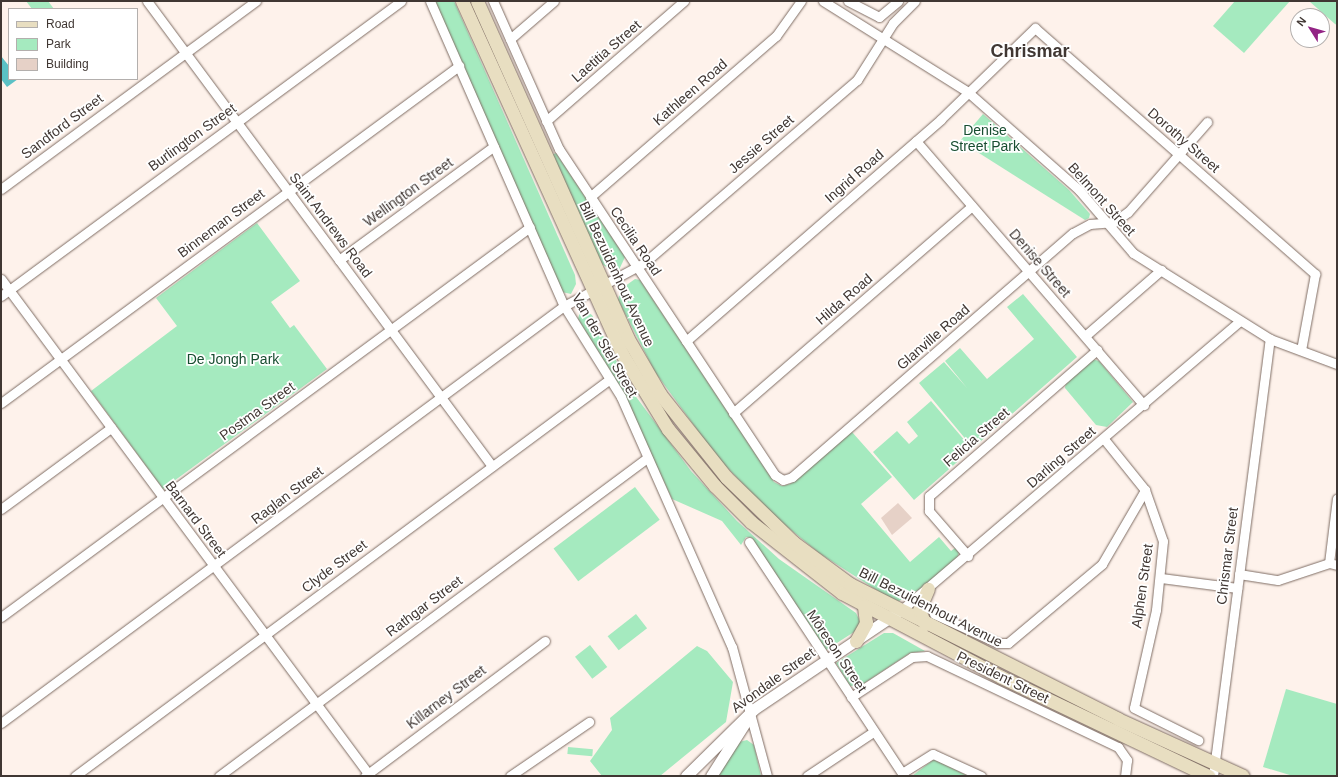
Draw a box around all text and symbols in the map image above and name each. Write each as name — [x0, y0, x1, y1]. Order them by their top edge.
legend — [8, 8, 138, 80]
north arrow — [1290, 8, 1330, 48]
text: N — [1294, 15, 1308, 28]
street label: Laetitia Street — [568, 16, 644, 86]
text: Road — [46, 17, 75, 31]
text: Park — [46, 37, 71, 51]
district label: Chrismar — [990, 40, 1070, 62]
street label: Kathleen Road — [650, 55, 730, 129]
text: Building — [46, 57, 89, 71]
street label: Sandford Street — [18, 90, 106, 162]
street label: Burlington Street — [145, 100, 239, 174]
street label: Dorothy Street — [1144, 104, 1224, 176]
street label: Jessie Street — [725, 111, 797, 177]
park label: Denise Street Park — [950, 122, 1020, 154]
street label: Ingrid Road — [821, 146, 887, 206]
street label: Wellington Street — [360, 154, 456, 230]
street label: Belmont Street — [1065, 159, 1139, 239]
street label: Saint Andrews Road — [286, 169, 376, 281]
street label: Binneman Street — [174, 185, 268, 261]
street label: Bill Bezuidenhout Avenue — [576, 198, 658, 350]
street label: Cecilia Road — [607, 203, 665, 279]
street label: Denise Street — [1006, 225, 1074, 301]
street label: Hilda Road — [812, 270, 876, 328]
street label: Van der Stel Street — [568, 290, 642, 400]
street label: Glanville Road — [893, 301, 973, 373]
park label: De Jongh Park — [187, 351, 279, 367]
street label: Postma Street — [216, 378, 298, 444]
street label: Felicia Street — [940, 404, 1012, 470]
street label: Darling Street — [1023, 423, 1099, 491]
street label: Raglan Street — [248, 463, 326, 527]
street label: Barnard Street — [162, 478, 230, 560]
street label: Chrismar Street — [1213, 506, 1241, 606]
street label: Clyde Street — [298, 536, 370, 596]
street label: Alphen Street — [1128, 543, 1156, 629]
street label: Bill Bezuidenhout Avenue — [856, 563, 1006, 651]
street label: Rathgar Street — [383, 572, 465, 640]
street label: Môreson Street — [803, 607, 871, 695]
street label: Avondale Street — [728, 644, 818, 716]
street label: President Street — [954, 647, 1052, 707]
street label: Killarney Street — [403, 662, 489, 732]

